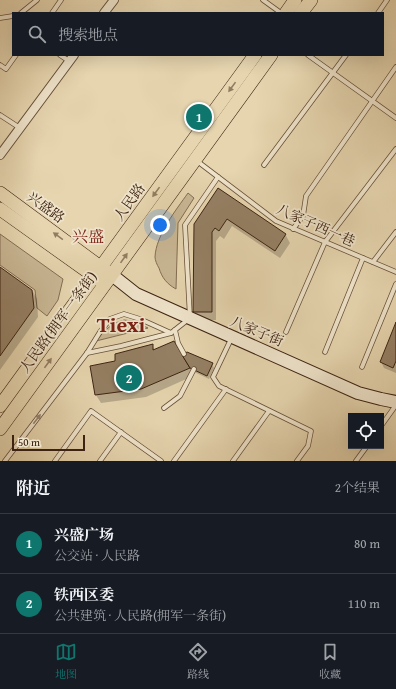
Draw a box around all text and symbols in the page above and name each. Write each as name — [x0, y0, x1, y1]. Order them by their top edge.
search box — [12, 12, 384, 56]
icon: search — [26, 23, 48, 45]
text: 搜索地点 — [58, 24, 118, 45]
one-way arrow — [228, 81, 236, 92]
pin: 1 — [186, 102, 212, 132]
street label: 人民路 — [109, 179, 149, 225]
street label: 兴盛路 — [23, 187, 69, 227]
one-way arrow — [152, 187, 160, 197]
street label: 八家子西一巷 — [274, 199, 358, 251]
your location — [150, 215, 170, 235]
district label: 兴盛 — [72, 224, 104, 248]
one-way arrow — [52, 231, 63, 240]
one-way arrow — [120, 253, 128, 263]
street label: 人民路(拥军一条街) — [14, 267, 102, 377]
district label: Tiexi — [97, 308, 146, 340]
street label: 八家子街 — [227, 311, 287, 351]
one-way arrow — [44, 358, 52, 369]
pin: 2 — [116, 363, 142, 393]
one-way arrow — [33, 413, 41, 424]
map controls — [348, 413, 384, 449]
button: locate — [348, 413, 384, 449]
scale bar — [12, 433, 85, 452]
text: 50 m — [18, 434, 40, 450]
text: 附近 — [16, 475, 50, 500]
text: 2个结果 — [335, 478, 380, 497]
text: 兴盛广场 — [54, 524, 114, 545]
text: 1 — [26, 534, 32, 553]
text: 80 m — [354, 534, 380, 553]
text: 公交站 · 人民路 — [54, 546, 140, 565]
text: 铁西区委 — [54, 584, 114, 605]
text: 2 — [26, 594, 32, 613]
text: 110 m — [348, 594, 380, 613]
text: 公共建筑 · 人民路(拥军一条街) — [54, 606, 226, 625]
tab: 地图 — [55, 641, 77, 682]
tab: 路线 — [187, 641, 209, 682]
tab: 收藏 — [319, 641, 341, 682]

